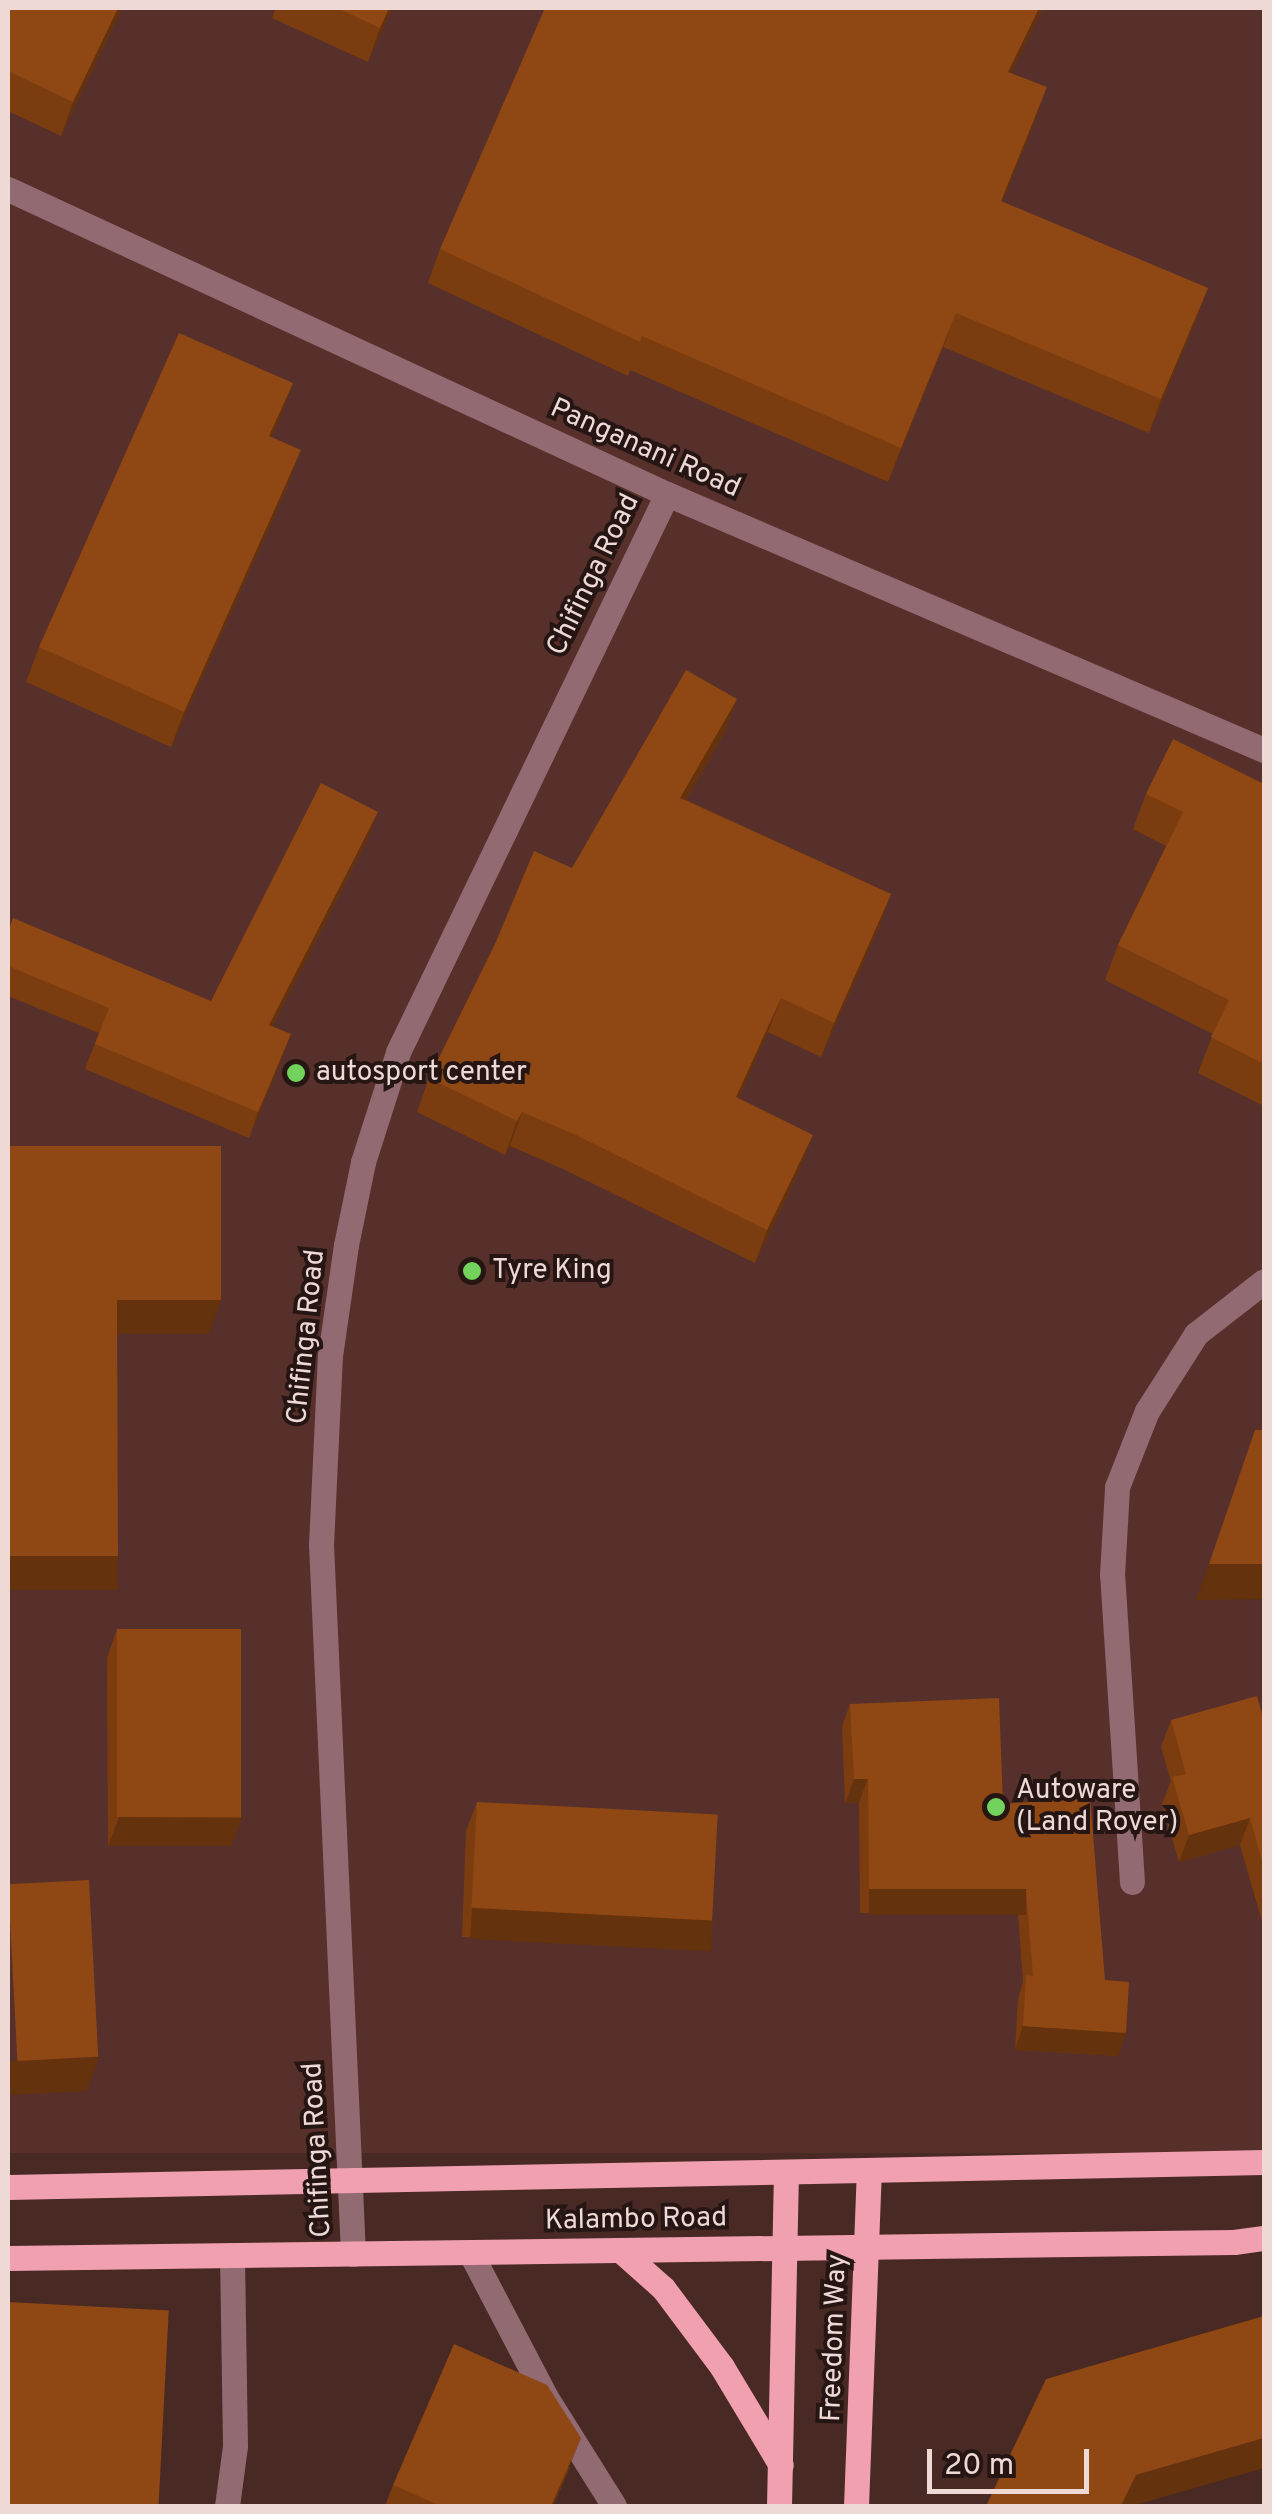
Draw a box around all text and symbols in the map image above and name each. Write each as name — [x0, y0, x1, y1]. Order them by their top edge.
street label: Panganani Road — [545, 392, 745, 506]
street label: Chifinga Road — [540, 489, 648, 661]
place label: autosport center — [316, 1056, 527, 1090]
marker: autosport center — [285, 1062, 307, 1084]
street label: Chifinga Road — [281, 1248, 333, 1426]
place label: Tyre King — [492, 1254, 612, 1288]
marker: Tyre King — [461, 1260, 483, 1282]
place label: Autoware (Land Rover) — [1016, 1774, 1178, 1840]
marker: Autoware (Land Rover) — [985, 1796, 1007, 1818]
street label: Chifinga Road — [297, 2061, 339, 2239]
street label: Kalambo Road — [545, 2202, 727, 2238]
street label: Freedom Way — [815, 2253, 855, 2423]
scale bar — [932, 2429, 1094, 2491]
text: 20 m — [944, 2448, 1014, 2485]

